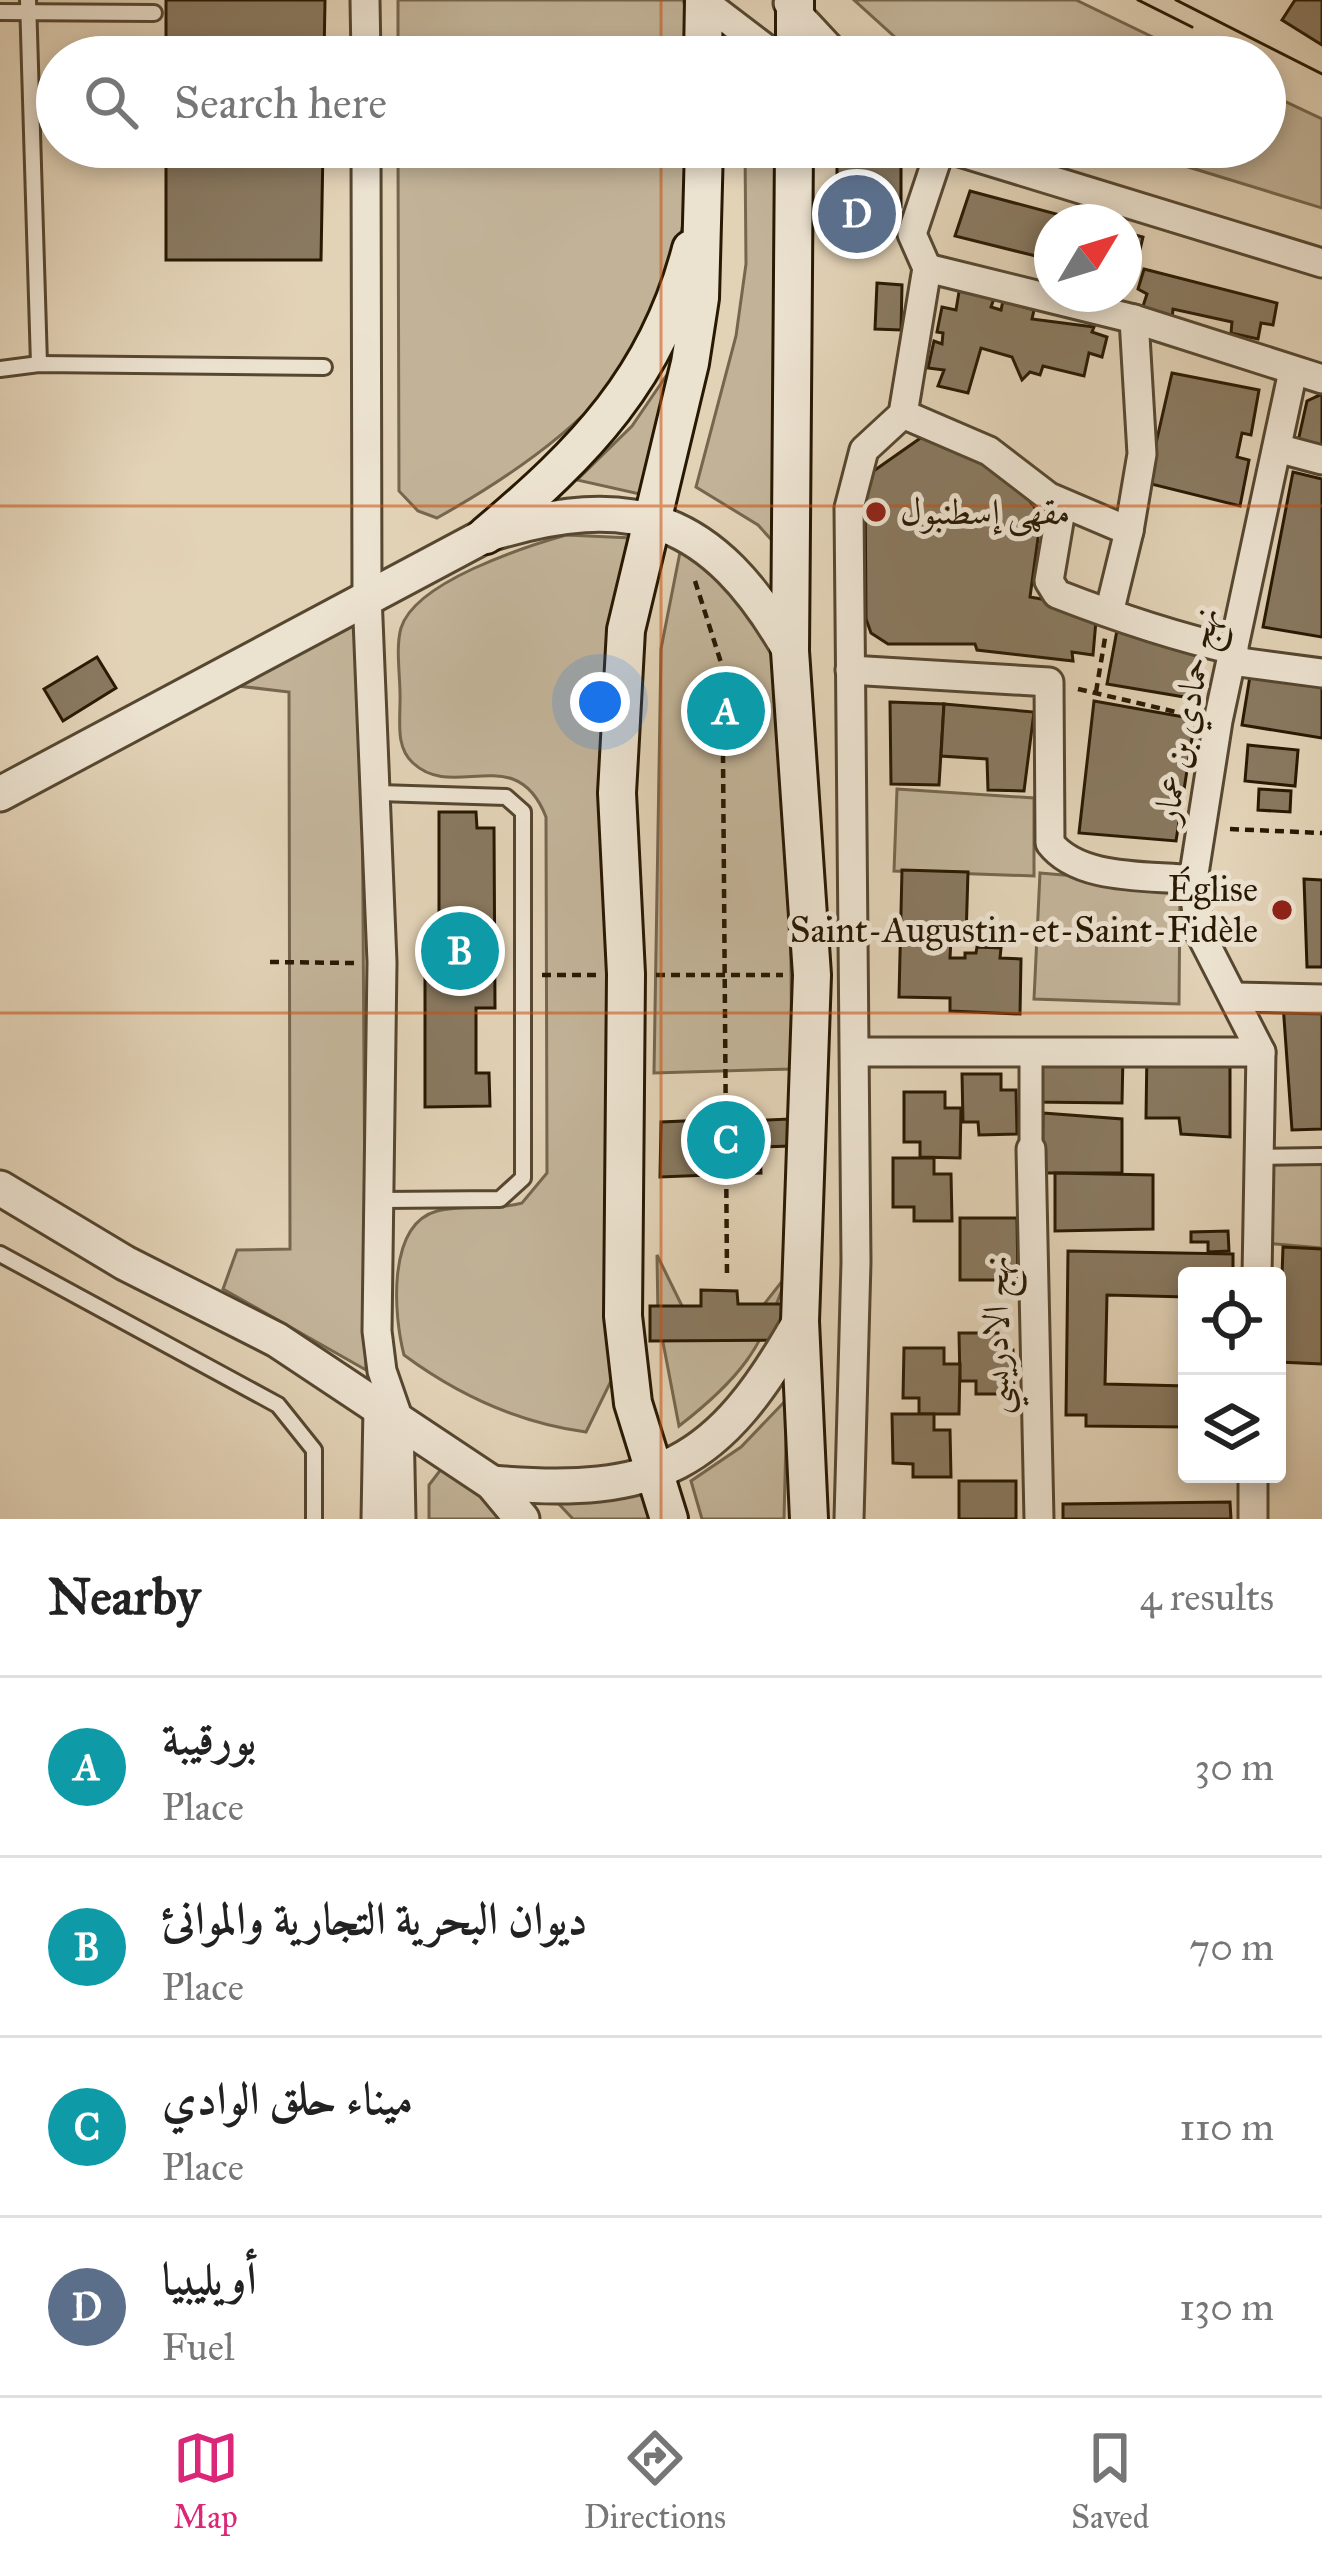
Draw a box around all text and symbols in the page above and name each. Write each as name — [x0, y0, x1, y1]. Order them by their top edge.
search box — [36, 36, 1286, 168]
icon: search — [78, 69, 144, 135]
text: Search here — [174, 75, 387, 130]
pin: D — [818, 169, 896, 259]
north arrow — [1034, 204, 1142, 312]
place label: مقهى إسطنبول — [900, 490, 1070, 537]
marker: مقهى إسطنبول — [863, 499, 889, 525]
street label: نهج حمادي بن عمار — [1143, 604, 1238, 831]
pin: A — [687, 666, 765, 756]
your location — [570, 672, 630, 732]
place label: Église Saint-Augustin-et-Saint-Fidèle — [790, 866, 1258, 952]
marker: Église Saint-Augustin-et-Saint-Fidèle — [1269, 897, 1295, 923]
pin: B — [421, 906, 499, 996]
pin: C — [687, 1095, 765, 1185]
street label: نهج الادريسي — [974, 1256, 1029, 1415]
map controls — [1178, 1267, 1286, 1483]
button: locate — [1178, 1267, 1286, 1375]
button: layers — [1178, 1375, 1286, 1483]
text: Nearby — [48, 1566, 200, 1628]
text: 4 results — [1140, 1573, 1274, 1621]
text: بورقيبة — [162, 1711, 256, 1766]
text: A — [74, 1743, 100, 1791]
text: 30 m — [1195, 1743, 1274, 1791]
text: Place — [162, 1783, 244, 1831]
text: ديوان البحرية التجارية والموانئ — [162, 1891, 588, 1946]
text: B — [74, 1923, 100, 1971]
text: 70 m — [1189, 1923, 1274, 1971]
text: Place — [162, 1963, 244, 2011]
text: ميناء حلق الوادي — [162, 2071, 413, 2126]
text: C — [74, 2103, 100, 2151]
text: 110 m — [1179, 2103, 1274, 2151]
text: Place — [162, 2143, 244, 2191]
text: أويليبيا — [162, 2251, 257, 2306]
text: D — [72, 2283, 102, 2331]
text: 130 m — [1179, 2283, 1274, 2331]
text: Fuel — [162, 2323, 235, 2371]
tab: Map — [173, 2425, 239, 2537]
tab: Directions — [584, 2425, 726, 2537]
tab: Saved — [1071, 2425, 1149, 2537]

